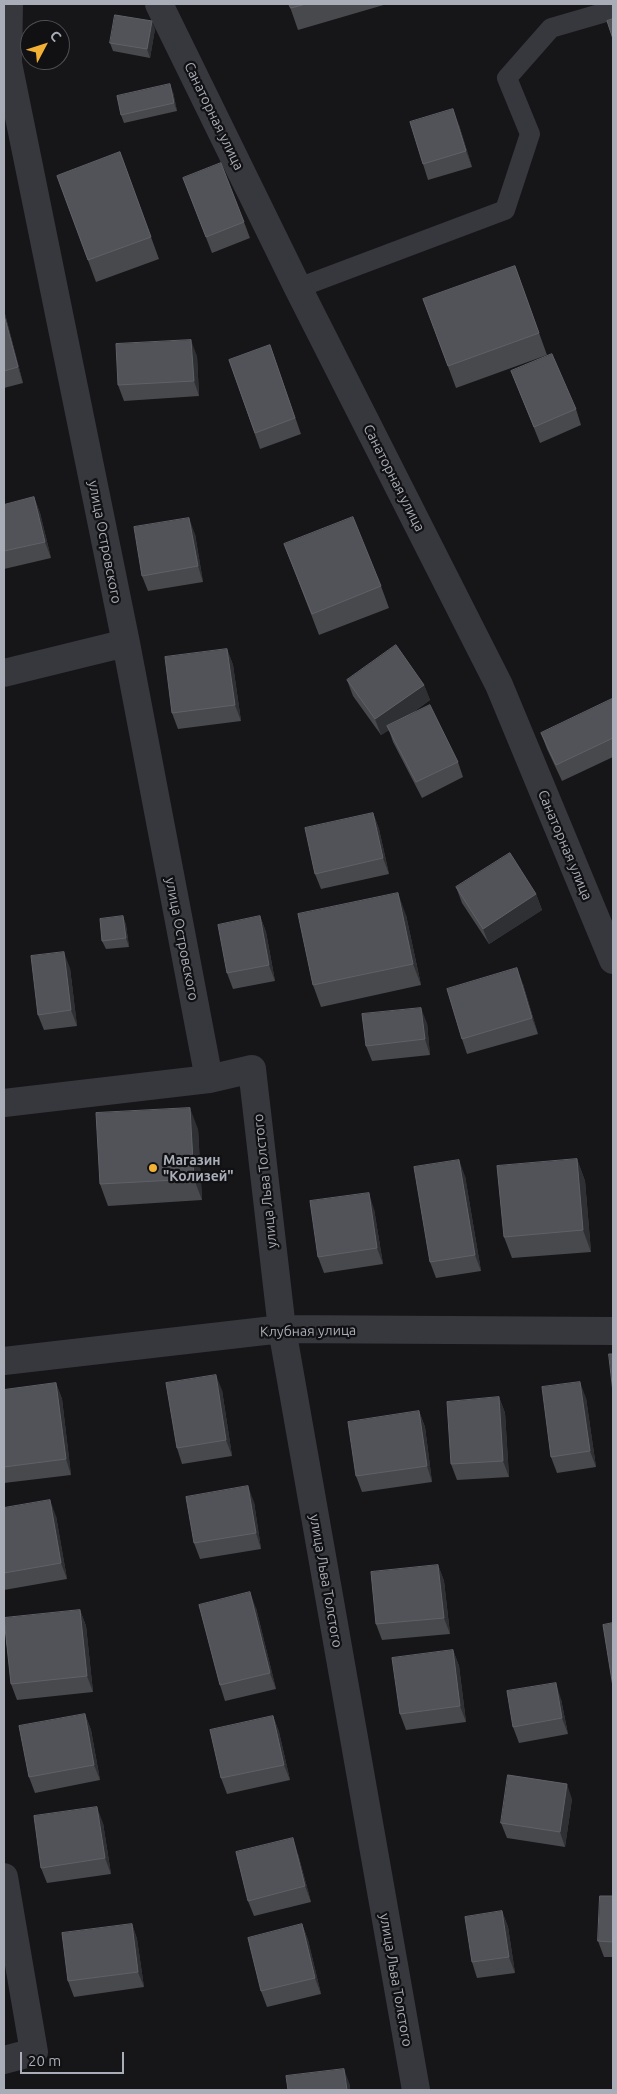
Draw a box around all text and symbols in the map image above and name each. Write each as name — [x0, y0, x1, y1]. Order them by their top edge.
north arrow — [20, 20, 70, 70]
text: С — [47, 27, 65, 45]
street label: Санаторная улица — [181, 59, 247, 173]
street label: Санаторная улица — [360, 422, 428, 534]
street label: улица Островского — [85, 479, 125, 605]
street label: Санаторная улица — [534, 787, 596, 903]
street label: улица Островского — [162, 876, 202, 1002]
street label: улица Льва Толстого — [250, 1113, 280, 1249]
place label: Магазин "Колизей" — [163, 1152, 234, 1184]
marker: Магазин "Колизей" — [147, 1162, 159, 1174]
street label: Клубная улица — [260, 1322, 356, 1340]
street label: улица Льва Толстого — [306, 1513, 346, 1649]
street label: улица Льва Толстого — [376, 1912, 416, 2048]
scale bar — [22, 2042, 126, 2074]
text: 20 m — [28, 2052, 61, 2069]

